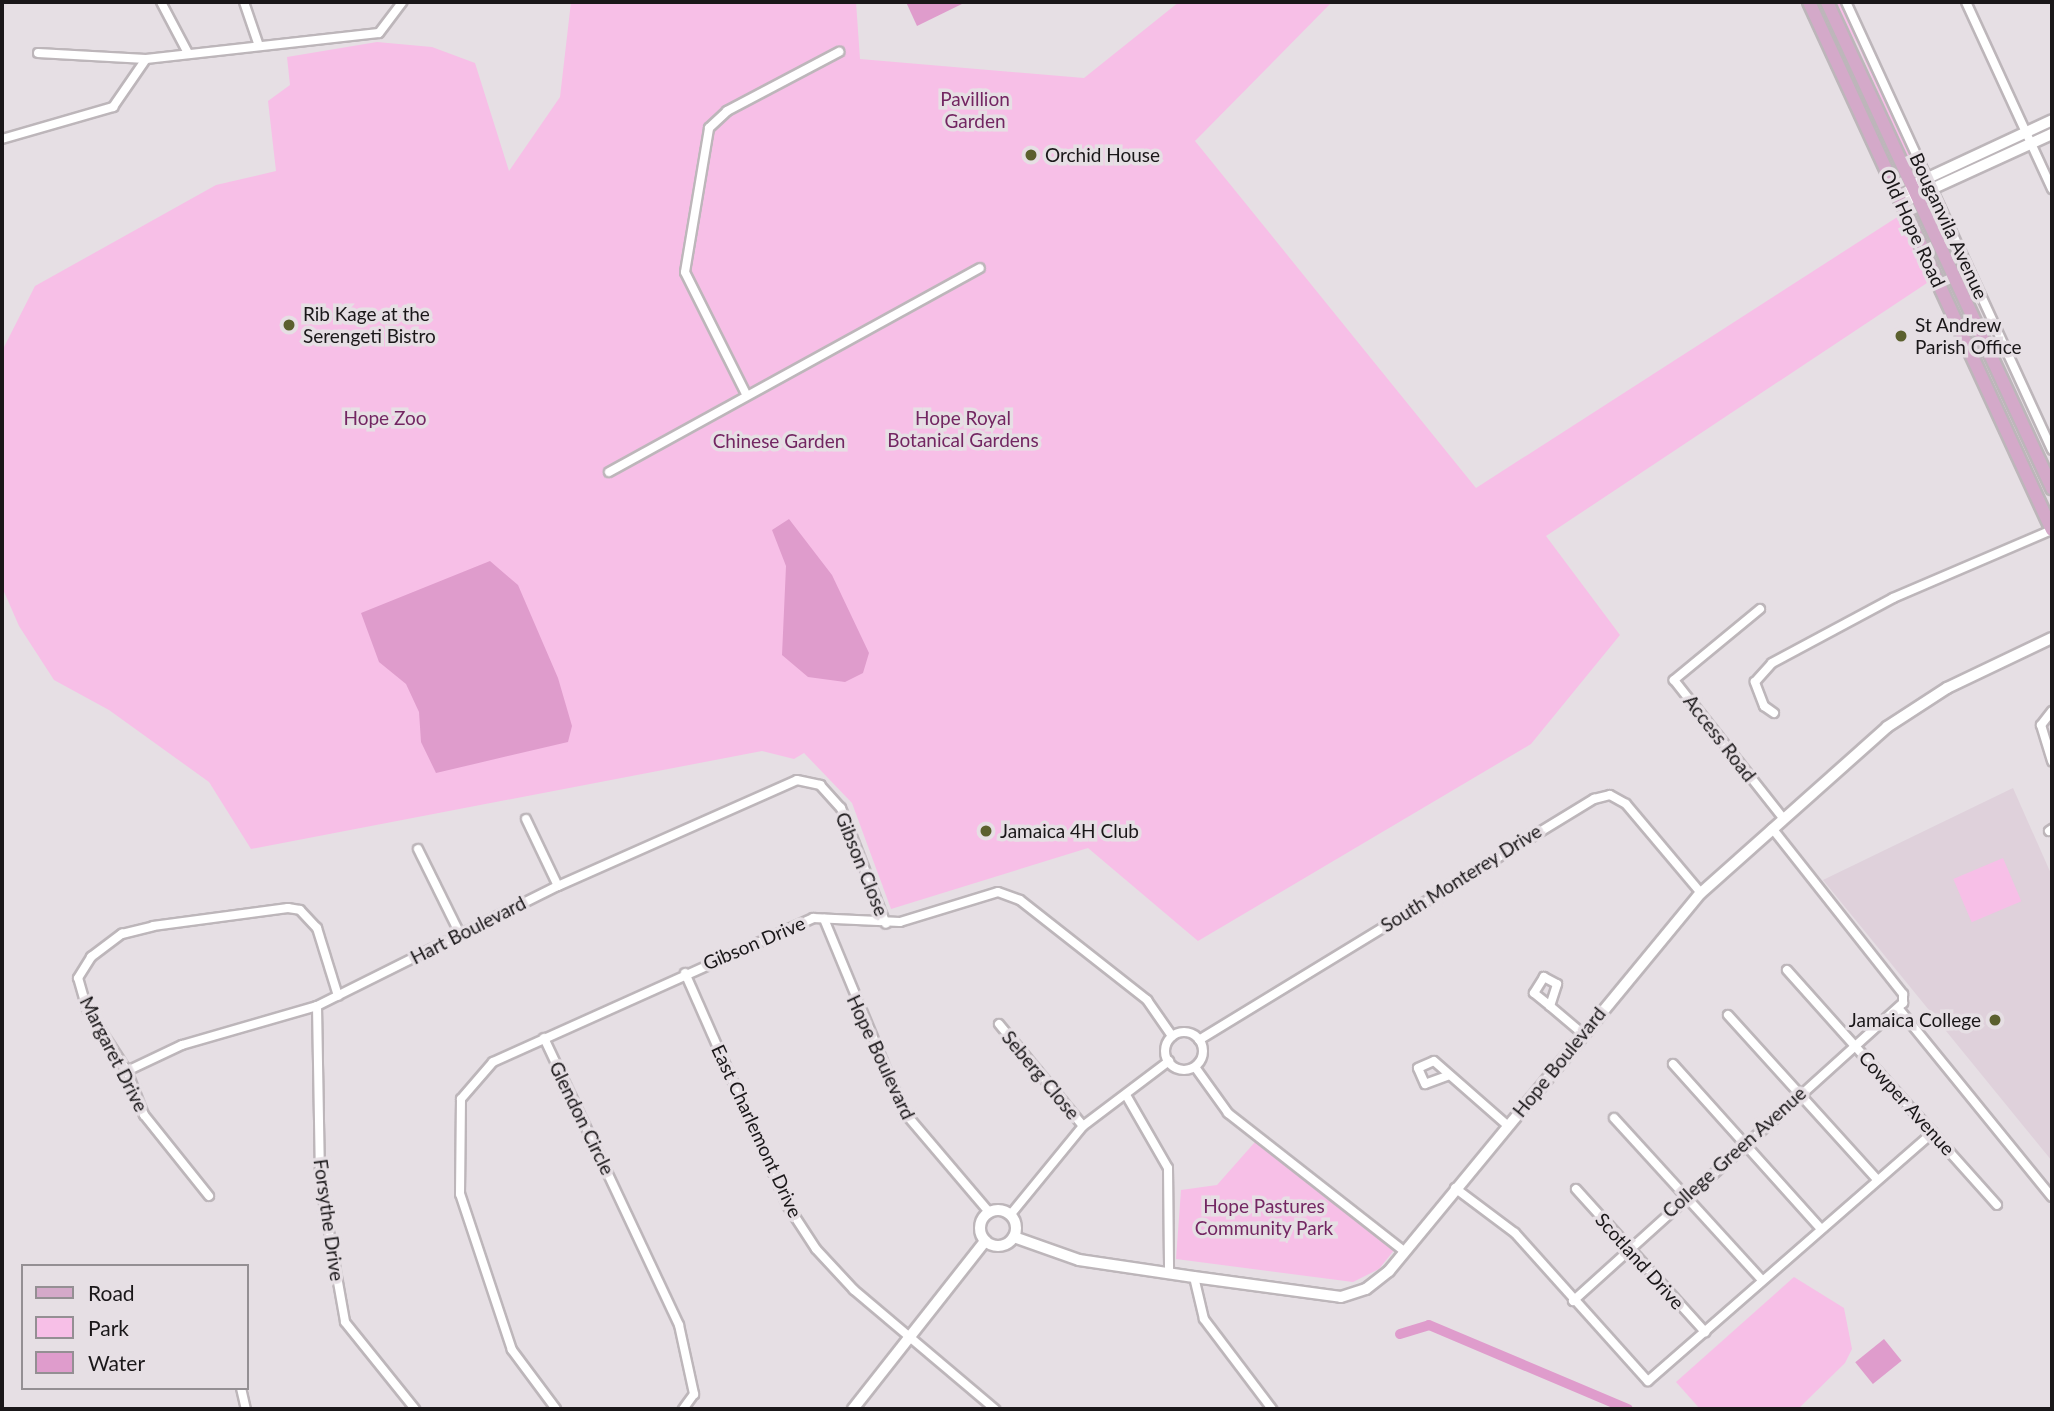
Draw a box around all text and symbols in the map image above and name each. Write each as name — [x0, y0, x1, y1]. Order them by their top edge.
park label: Pavillion Garden — [940, 88, 1010, 132]
place label: Orchid House — [1045, 144, 1160, 166]
marker: Orchid House — [1023, 147, 1039, 163]
street label: Bouganvila Avenue — [1905, 149, 1993, 303]
street label: Old Hope Road — [1876, 165, 1950, 291]
place label: Rib Kage at the Serengeti Bistro — [303, 303, 436, 347]
place label: St Andrew Parish Office — [1915, 314, 2022, 358]
marker: Rib Kage at the Serengeti Bistro — [281, 317, 297, 333]
marker: St Andrew Parish Office — [1893, 328, 1909, 344]
park label: Hope Zoo — [343, 407, 427, 429]
park label: Hope Royal Botanical Gardens — [887, 407, 1039, 451]
park label: Chinese Garden — [713, 430, 845, 452]
street label: Access Road — [1679, 690, 1761, 786]
street label: Gibson Close — [831, 809, 893, 919]
street label: South Monterey Drive — [1376, 819, 1546, 937]
place label: Jamaica 4H Club — [1000, 820, 1139, 842]
marker: Jamaica 4H Club — [978, 823, 994, 839]
street label: Hart Boulevard — [407, 891, 529, 969]
street label: Gibson Drive — [699, 911, 809, 975]
street label: Hope Boulevard — [842, 991, 920, 1123]
street label: Margaret Drive — [75, 993, 153, 1115]
street label: Hope Boulevard — [1508, 1003, 1610, 1121]
place label: Jamaica College — [1849, 1009, 1981, 1031]
marker: Jamaica College — [1987, 1012, 2003, 1028]
street label: Seberg Close — [997, 1026, 1085, 1124]
street label: East Charlemont Drive — [707, 1041, 807, 1221]
street label: Cowper Avenue — [1854, 1046, 1960, 1160]
street label: Glendon Circle — [545, 1058, 619, 1178]
street label: College Green Avenue — [1657, 1081, 1811, 1223]
street label: Forsythe Drive — [309, 1158, 349, 1282]
park label: Hope Pastures Community Park — [1195, 1195, 1333, 1239]
street label: Scotland Drive — [1591, 1208, 1689, 1314]
legend — [21, 1264, 248, 1390]
text: Road — [88, 1280, 135, 1305]
text: Park — [88, 1315, 129, 1340]
text: Water — [88, 1350, 145, 1375]

